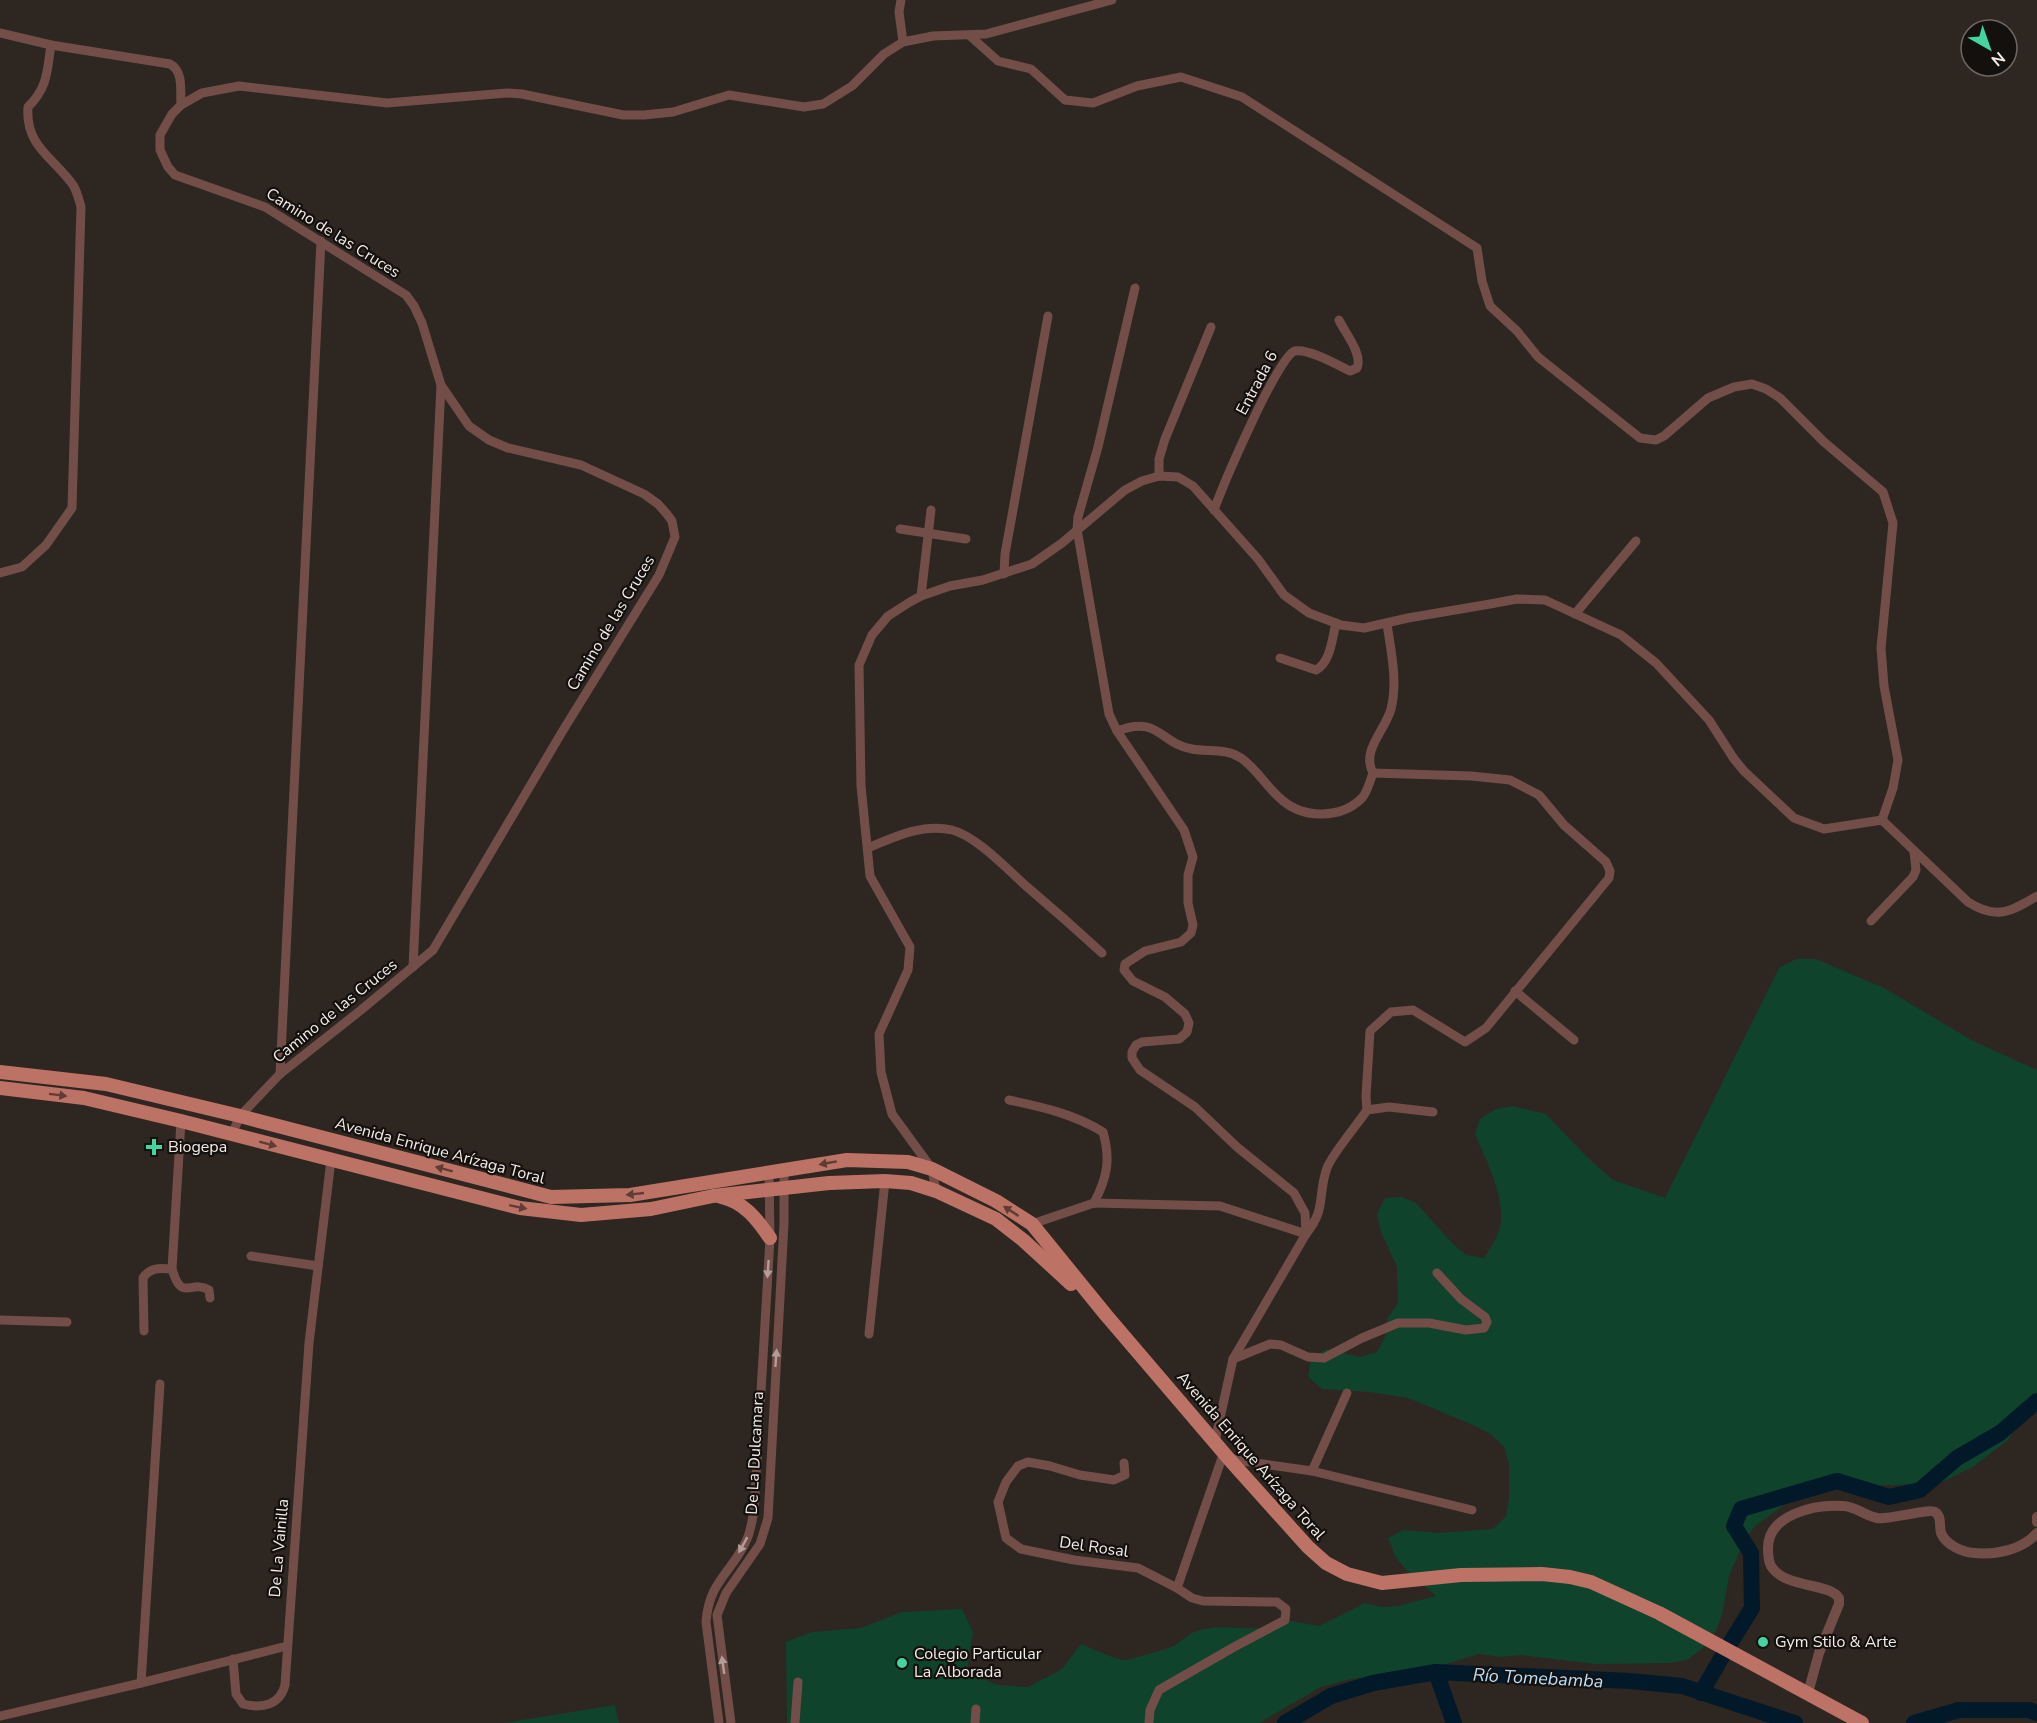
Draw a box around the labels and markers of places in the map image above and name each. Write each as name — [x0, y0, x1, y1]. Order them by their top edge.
place label: Biogepa — [168, 1136, 227, 1158]
marker: Biogepa — [145, 1138, 163, 1156]
place label: Gym Stilo & Arte — [1775, 1631, 1896, 1653]
marker: Gym Stilo & Arte — [1756, 1635, 1770, 1649]
place label: Colegio Particular La Alborada — [914, 1643, 1042, 1683]
marker: Colegio Particular La Alborada — [895, 1656, 909, 1670]

